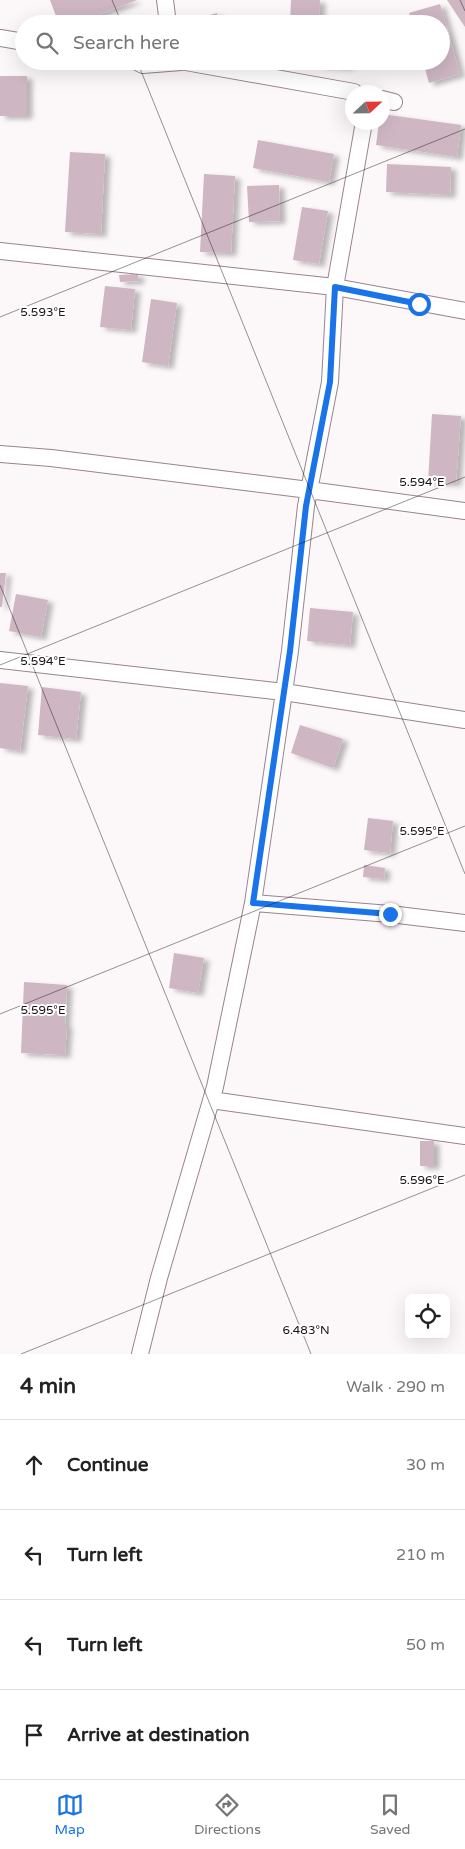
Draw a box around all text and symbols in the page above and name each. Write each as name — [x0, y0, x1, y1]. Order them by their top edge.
search box — [15, 15, 450, 70]
icon: search — [33, 29, 61, 57]
text: Search here — [73, 32, 180, 54]
north arrow — [345, 85, 390, 130]
route start — [408, 293, 431, 316]
text: 5.593°E — [20, 305, 66, 319]
text: 5.594°E — [399, 475, 445, 489]
text: 5.594°E — [20, 654, 66, 668]
text: 5.595°E — [399, 824, 445, 838]
route end — [379, 903, 402, 926]
text: 5.595°E — [20, 1003, 66, 1017]
text: 5.596°E — [399, 1173, 445, 1187]
map controls — [405, 1294, 450, 1339]
button: locate — [405, 1294, 450, 1339]
text: 6.483°N — [282, 1323, 330, 1337]
text: 4 min — [20, 1374, 76, 1399]
text: Walk · 290 m — [346, 1377, 445, 1397]
icon: ahead — [20, 1451, 48, 1479]
text: Continue — [67, 1454, 149, 1476]
text: 30 m — [406, 1455, 445, 1475]
icon: left — [20, 1541, 48, 1569]
text: Turn left — [67, 1544, 143, 1566]
text: 210 m — [396, 1545, 445, 1565]
icon: left — [20, 1631, 48, 1659]
text: Turn left — [67, 1634, 143, 1656]
text: 50 m — [406, 1635, 445, 1655]
icon: arrive — [20, 1721, 48, 1749]
text: Arrive at destination — [67, 1724, 250, 1746]
tab: Map — [55, 1791, 85, 1838]
tab: Directions — [194, 1791, 261, 1838]
tab: Saved — [370, 1791, 410, 1838]

